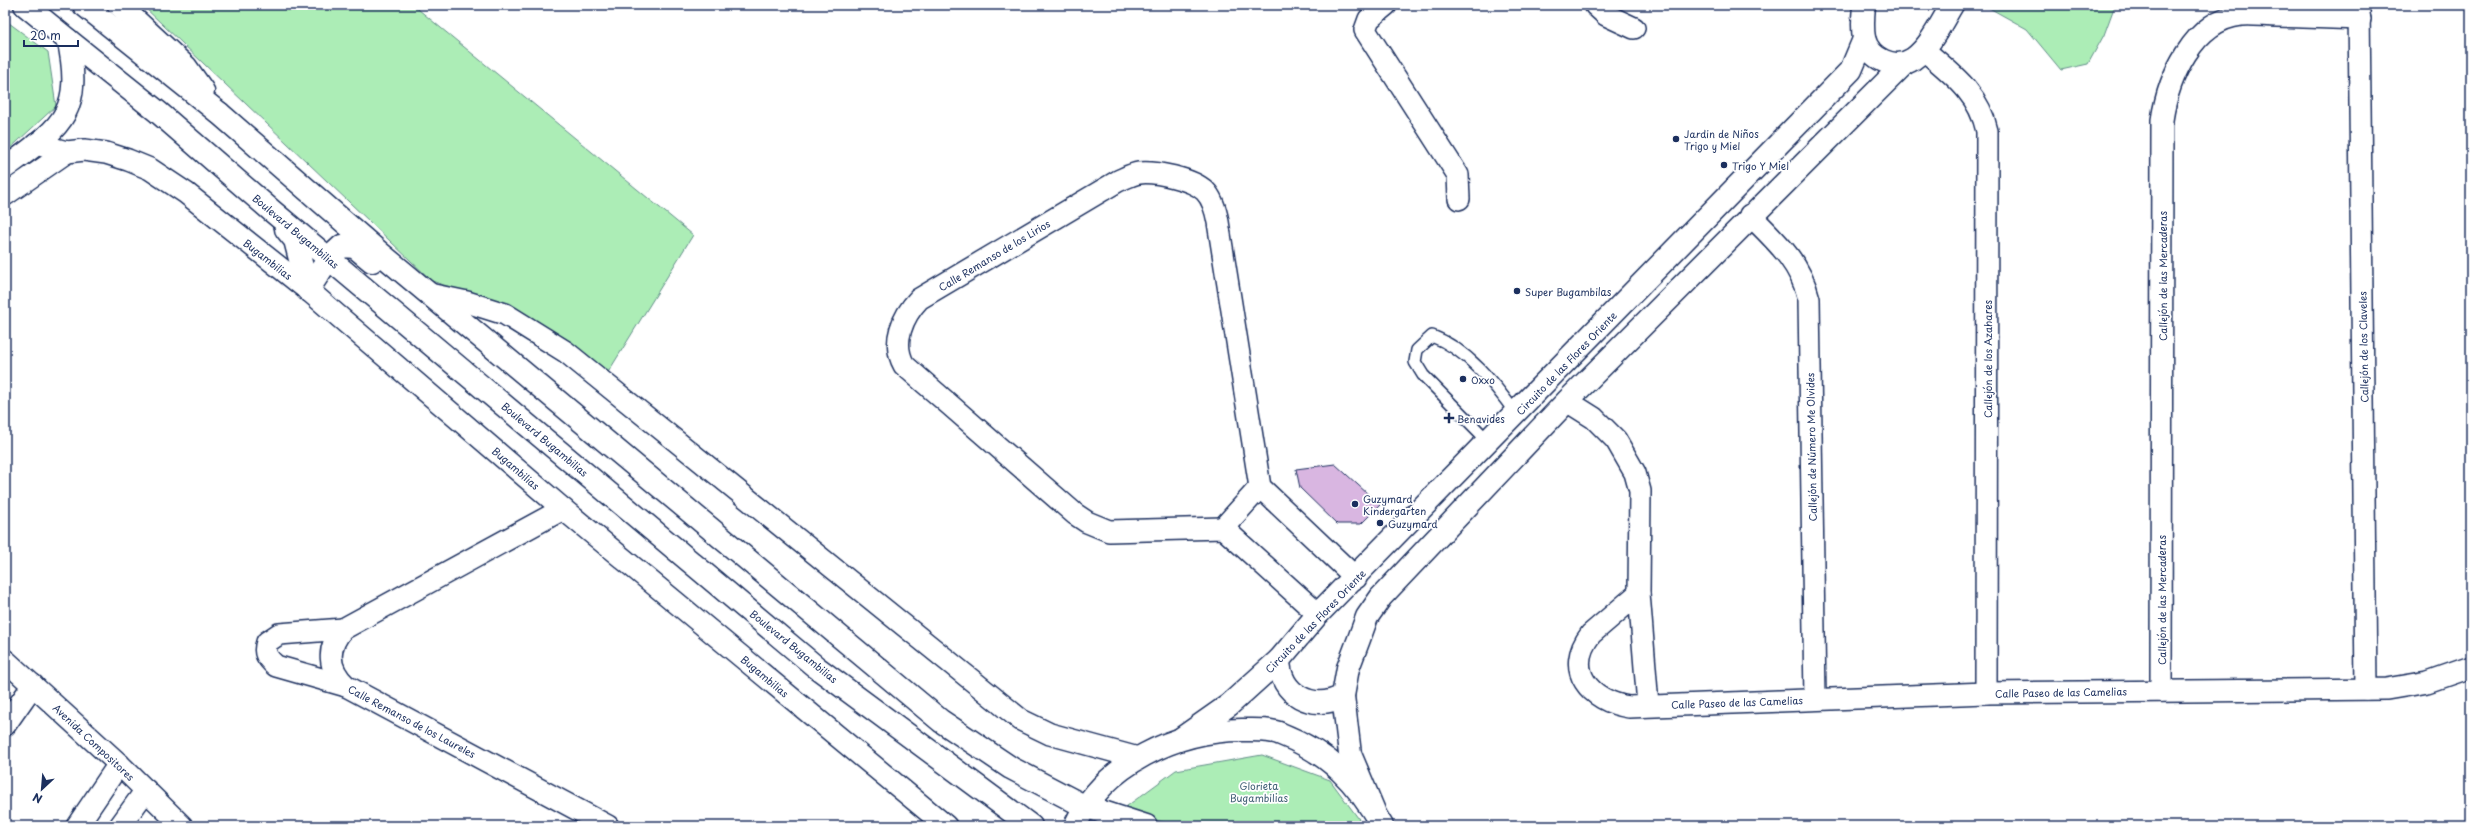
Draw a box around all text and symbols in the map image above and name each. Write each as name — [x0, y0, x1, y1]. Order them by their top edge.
scale bar — [24, 22, 78, 48]
text: 20 m — [30, 26, 61, 44]
place label: Jardin de Niños Trigo y Miel — [1684, 126, 1759, 153]
marker: Jardin de Niños Trigo y Miel — [1671, 134, 1681, 144]
place label: Trigo Y Miel — [1732, 158, 1789, 173]
marker: Trigo Y Miel — [1719, 160, 1729, 170]
street label: Boulevard Bugambilias — [250, 191, 342, 271]
street label: Callejón de las Mercaderas — [2155, 211, 2170, 341]
street label: Calle Remanso de los Lirios — [935, 215, 1053, 294]
street label: Bugambilias — [241, 236, 295, 282]
place label: Super Bugambilas — [1525, 284, 1612, 299]
marker: Super Bugambilas — [1512, 286, 1522, 296]
street label: Callejón de los Claveles — [2355, 291, 2371, 403]
street label: Callejón de los Azahares — [1980, 300, 1995, 418]
street label: Circuito de las Flores Oriente — [1512, 307, 1620, 418]
place label: Oxxo — [1471, 372, 1495, 387]
street label: Callejón de Número Me Olvides — [1802, 372, 1820, 521]
marker: Oxxo — [1458, 374, 1468, 384]
street label: Boulevard Bugambilias — [499, 399, 591, 479]
place label: Benavides — [1457, 411, 1505, 426]
marker: Benavides — [1444, 413, 1454, 423]
street label: Bugambilias — [490, 444, 542, 492]
place label: Guzymard Kindergarten — [1363, 491, 1426, 518]
marker: Guzymard Kindergarten — [1350, 499, 1360, 509]
place label: Guzymard — [1388, 516, 1438, 532]
marker: Guzymard — [1375, 518, 1385, 528]
street label: Callejón de las Mercaderas — [2154, 535, 2169, 665]
street label: Circuito de las Flores Oriente — [1261, 565, 1369, 676]
street label: Boulevard Bugambilias — [748, 607, 840, 685]
street label: Bugambilias — [739, 653, 791, 699]
street label: Calle Remanso de los Laureles — [346, 681, 479, 761]
street label: Calle Paseo de las Camelias — [1995, 683, 2128, 701]
street label: Calle Paseo de las Camelias — [1671, 692, 1804, 712]
street label: Avenida Compositores — [50, 700, 138, 784]
north arrow — [22, 769, 62, 809]
park label: Glorieta Bugambilias — [1230, 778, 1289, 805]
text: N — [29, 789, 45, 808]

